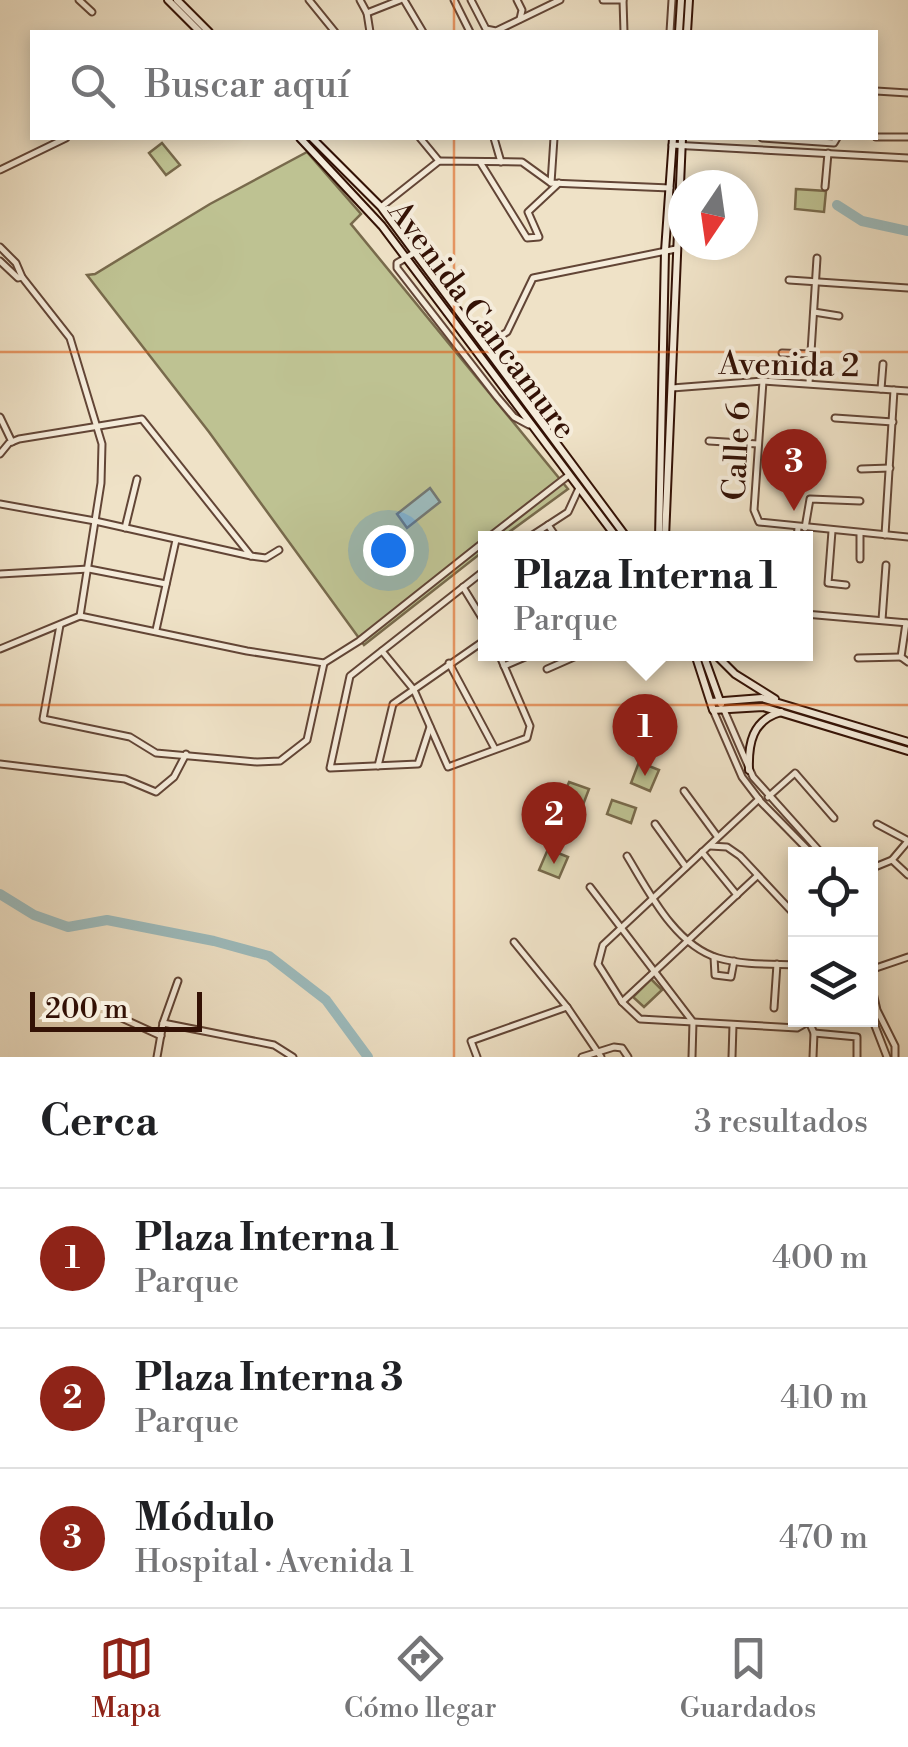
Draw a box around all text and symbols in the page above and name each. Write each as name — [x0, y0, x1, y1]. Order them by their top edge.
search box — [30, 30, 878, 140]
icon: search — [65, 58, 120, 113]
text: Buscar aquí — [145, 62, 350, 109]
north arrow — [668, 170, 758, 260]
street label: Avenida Cancamure — [379, 192, 585, 447]
street label: Avenida 2 — [717, 344, 860, 386]
street label: Calle 6 — [714, 400, 760, 502]
pin: 3 — [762, 428, 826, 511]
your location — [363, 525, 414, 576]
popup — [478, 531, 813, 661]
text: Plaza Interna 1 — [514, 553, 777, 600]
text: Parque — [514, 600, 618, 640]
pin: 1 — [612, 694, 678, 776]
pin: 2 — [522, 782, 586, 864]
map controls — [788, 847, 878, 1027]
button: locate — [788, 847, 878, 937]
button: layers — [788, 937, 878, 1027]
scale bar — [30, 987, 202, 1032]
text: 200 m — [45, 992, 128, 1027]
text: Cerca — [40, 1096, 158, 1149]
text: 3 resultados — [694, 1102, 868, 1142]
text: Plaza Interna 1 — [135, 1215, 399, 1262]
text: 1 — [65, 1238, 80, 1278]
text: 400 m — [772, 1238, 868, 1278]
text: Parque — [135, 1262, 239, 1302]
text: Plaza Interna 3 — [135, 1355, 403, 1402]
text: 2 — [62, 1378, 83, 1418]
text: 410 m — [780, 1378, 868, 1418]
text: Parque — [135, 1402, 239, 1442]
text: Módulo — [135, 1495, 275, 1542]
text: 3 — [63, 1518, 82, 1558]
text: 470 m — [779, 1518, 868, 1558]
text: Hospital · Avenida 1 — [135, 1542, 414, 1582]
tab: Mapa — [92, 1631, 161, 1726]
tab: Cómo llegar — [344, 1631, 497, 1726]
tab: Guardados — [680, 1631, 816, 1726]

